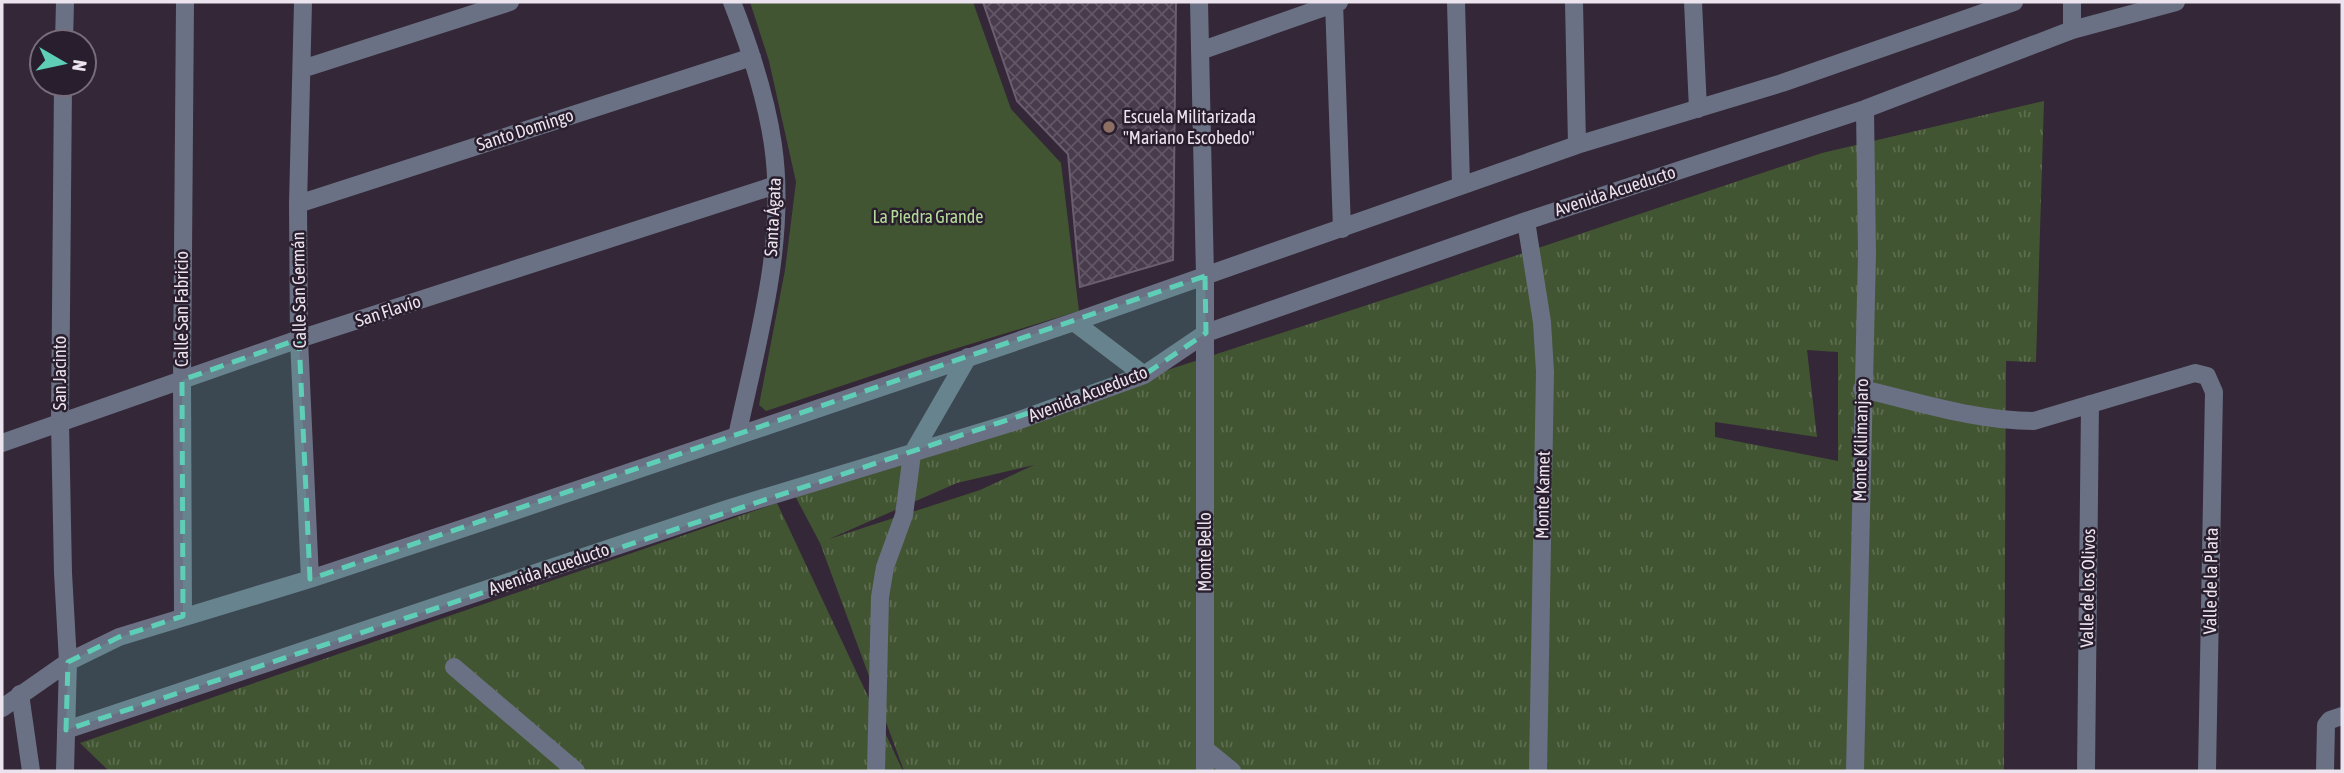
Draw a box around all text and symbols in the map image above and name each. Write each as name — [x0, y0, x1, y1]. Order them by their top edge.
north arrow — [28, 28, 98, 98]
text: N — [68, 58, 92, 73]
street label: Santo Domingo — [474, 104, 576, 155]
place label: Escuela Militarizada "Mariano Escobedo" — [1123, 106, 1256, 148]
marker: Escuela Militarizada "Mariano Escobedo" — [1101, 119, 1117, 135]
street label: Avenida Acueducto — [1552, 161, 1678, 220]
street label: Santa Ágata — [760, 177, 785, 257]
park label: La Piedra Grande — [872, 206, 984, 227]
street label: Calle San Germán — [287, 231, 310, 349]
street label: Calle San Fabricio — [171, 251, 192, 367]
street label: San Flavio — [352, 290, 423, 331]
street label: San Jacinto — [49, 336, 70, 410]
street label: Avenida Acueducto — [1025, 361, 1150, 426]
street label: Monte Kilimanjaro — [1849, 378, 1872, 502]
street label: Monte Kamet — [1531, 451, 1554, 539]
street label: Monte Bello — [1194, 512, 1215, 592]
street label: Valle de la Plata — [2199, 527, 2222, 635]
street label: Valle de los Olivos — [2076, 528, 2099, 648]
street label: Avenida Acueducto — [486, 538, 612, 599]

